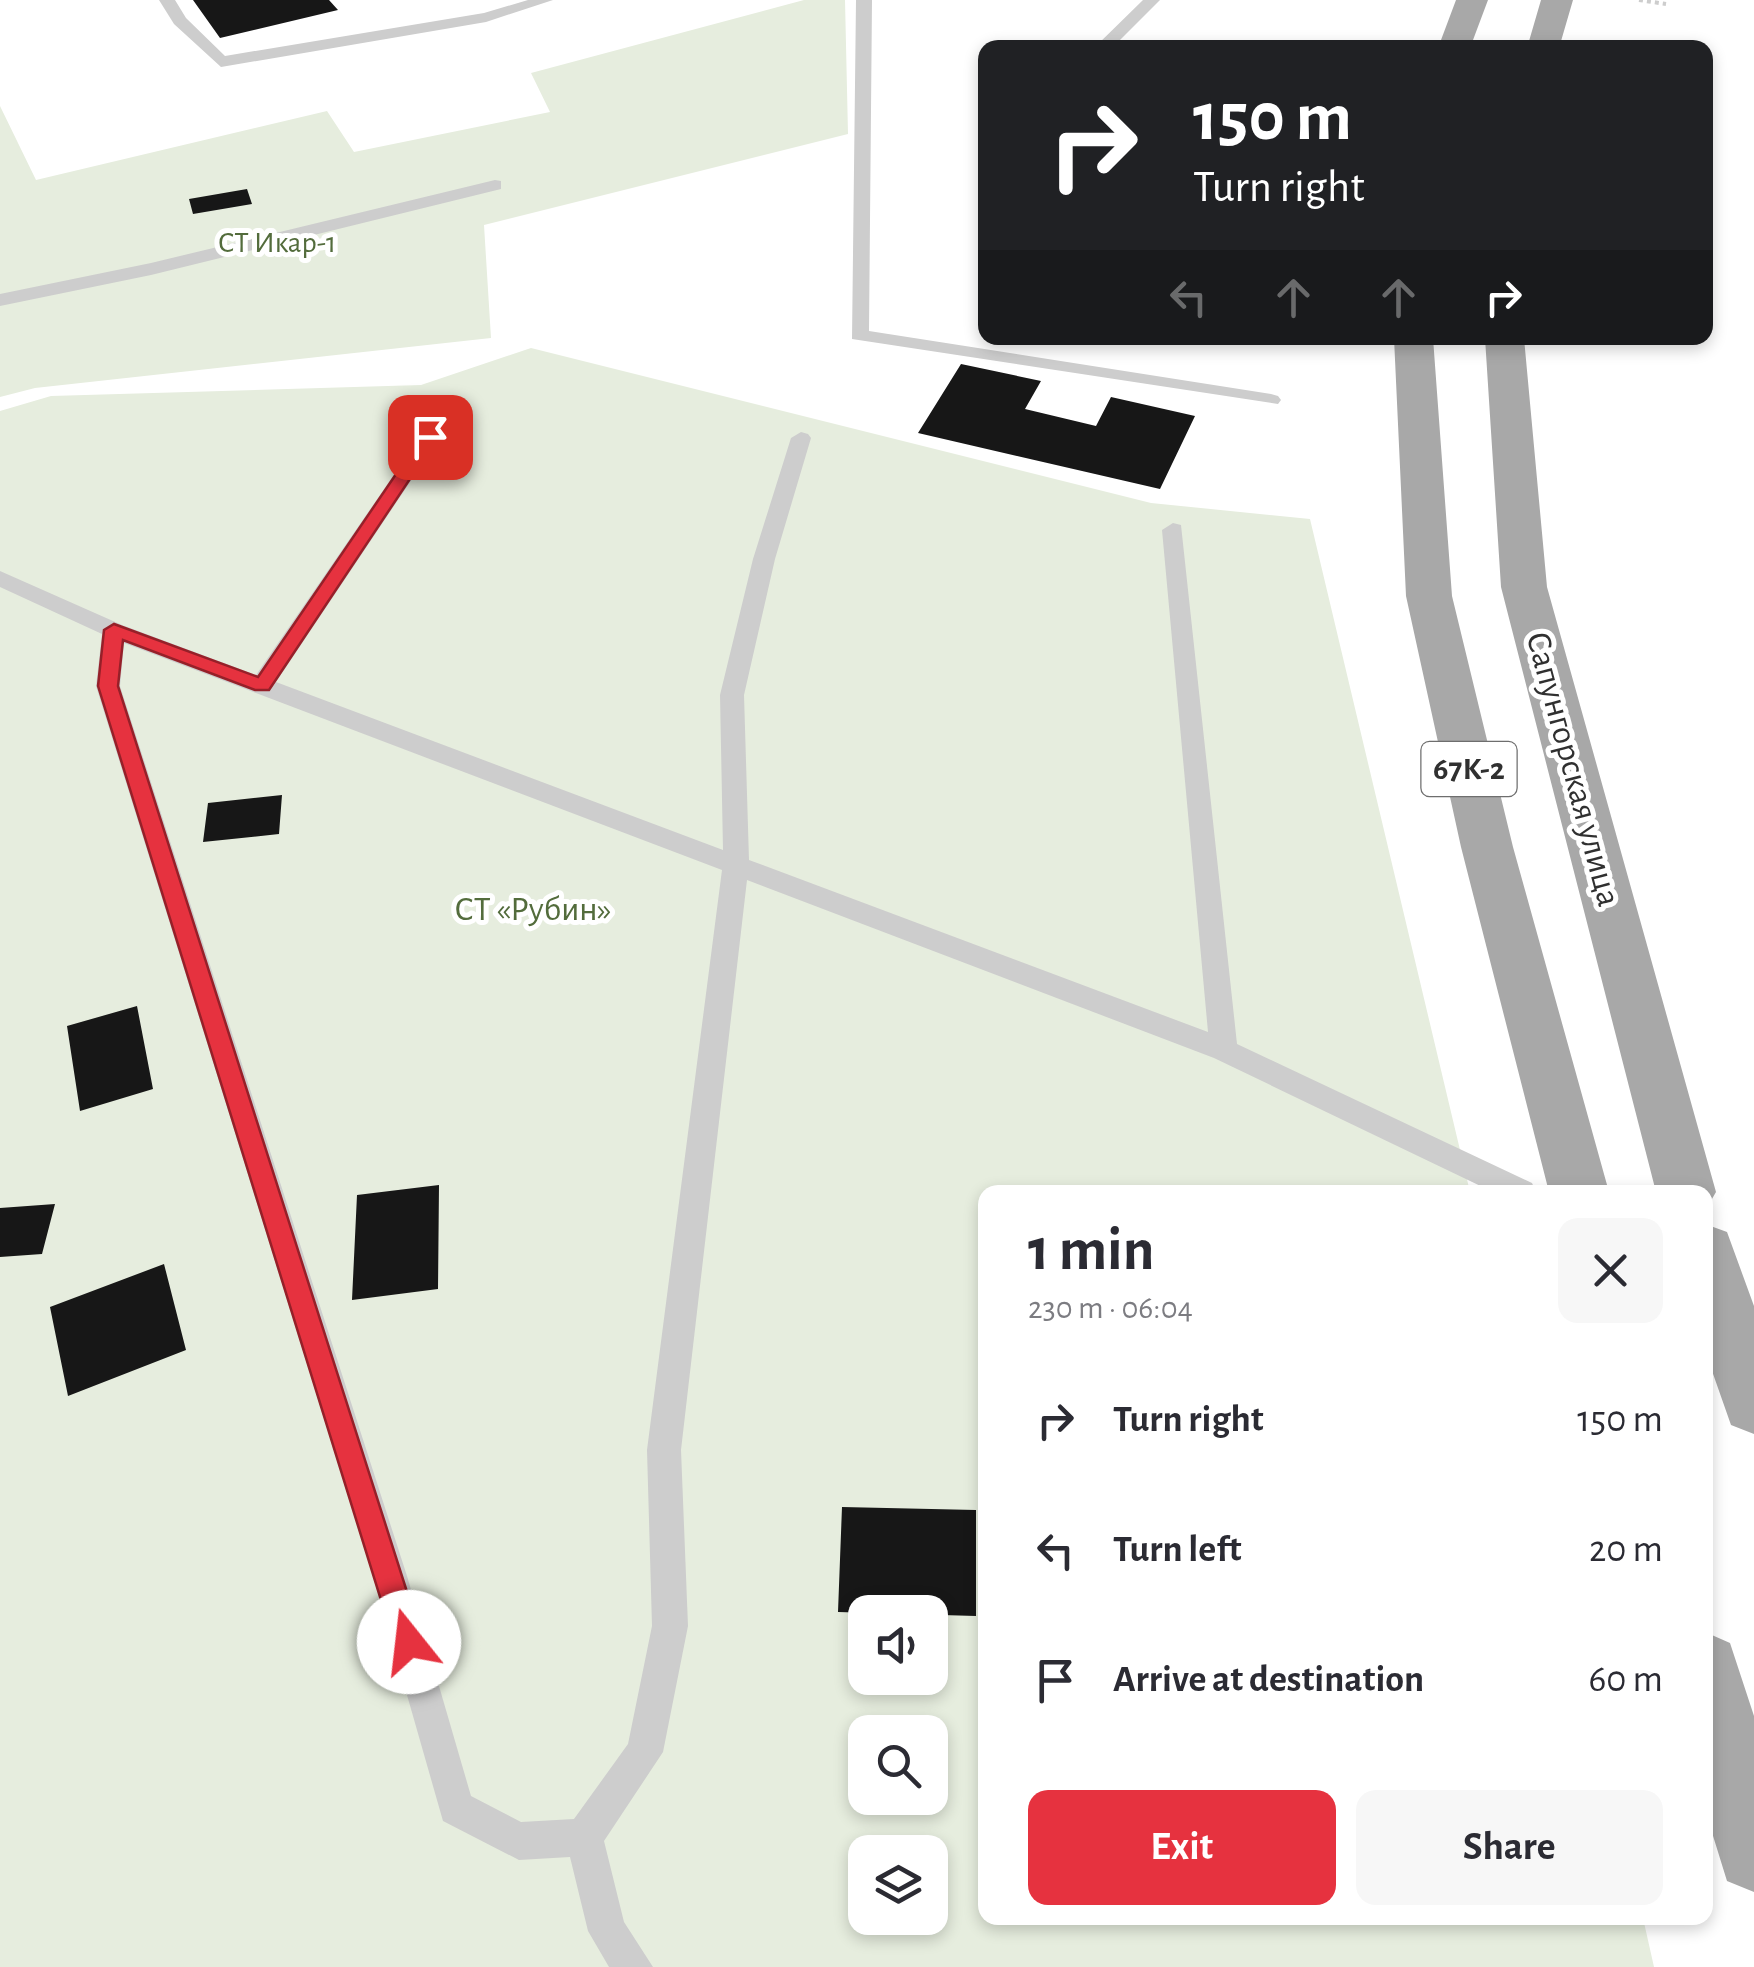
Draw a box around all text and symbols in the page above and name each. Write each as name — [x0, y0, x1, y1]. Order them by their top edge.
icon: right — [1028, 80, 1158, 210]
text: 150 m — [1193, 83, 1352, 153]
text: Turn right — [1193, 165, 1365, 210]
park label: СТ Икар-1 — [218, 228, 336, 258]
icon: left — [1161, 270, 1216, 325]
icon: ahead — [1266, 270, 1321, 325]
icon: ahead — [1371, 270, 1426, 325]
icon: right — [1476, 270, 1531, 325]
pin — [388, 395, 473, 480]
icon: arrive — [403, 410, 458, 465]
street label: Сапунгорская улица — [1519, 628, 1627, 910]
road number: 67К-2 — [1422, 742, 1516, 796]
park label: СТ «Рубин» — [454, 892, 612, 927]
button: close — [1558, 1218, 1663, 1323]
text: 1 min — [1028, 1221, 1154, 1281]
text: 230 m · 06:04 — [1028, 1292, 1193, 1324]
icon: right — [1028, 1393, 1083, 1448]
text: Turn right — [1113, 1401, 1263, 1439]
text: 150 m — [1577, 1401, 1663, 1439]
icon: left — [1028, 1523, 1083, 1578]
text: Turn left — [1113, 1531, 1241, 1569]
text: 20 m — [1589, 1531, 1663, 1569]
position arrow — [357, 1590, 461, 1694]
map controls — [848, 1595, 948, 1935]
button: sound — [848, 1595, 948, 1695]
icon: arrive — [1028, 1653, 1083, 1708]
text: Arrive at destination — [1113, 1661, 1424, 1699]
text: 60 m — [1588, 1661, 1663, 1699]
button: search — [848, 1715, 948, 1815]
button: Exit — [1028, 1790, 1336, 1905]
button: Share — [1356, 1790, 1663, 1905]
button: layers — [848, 1835, 948, 1935]

